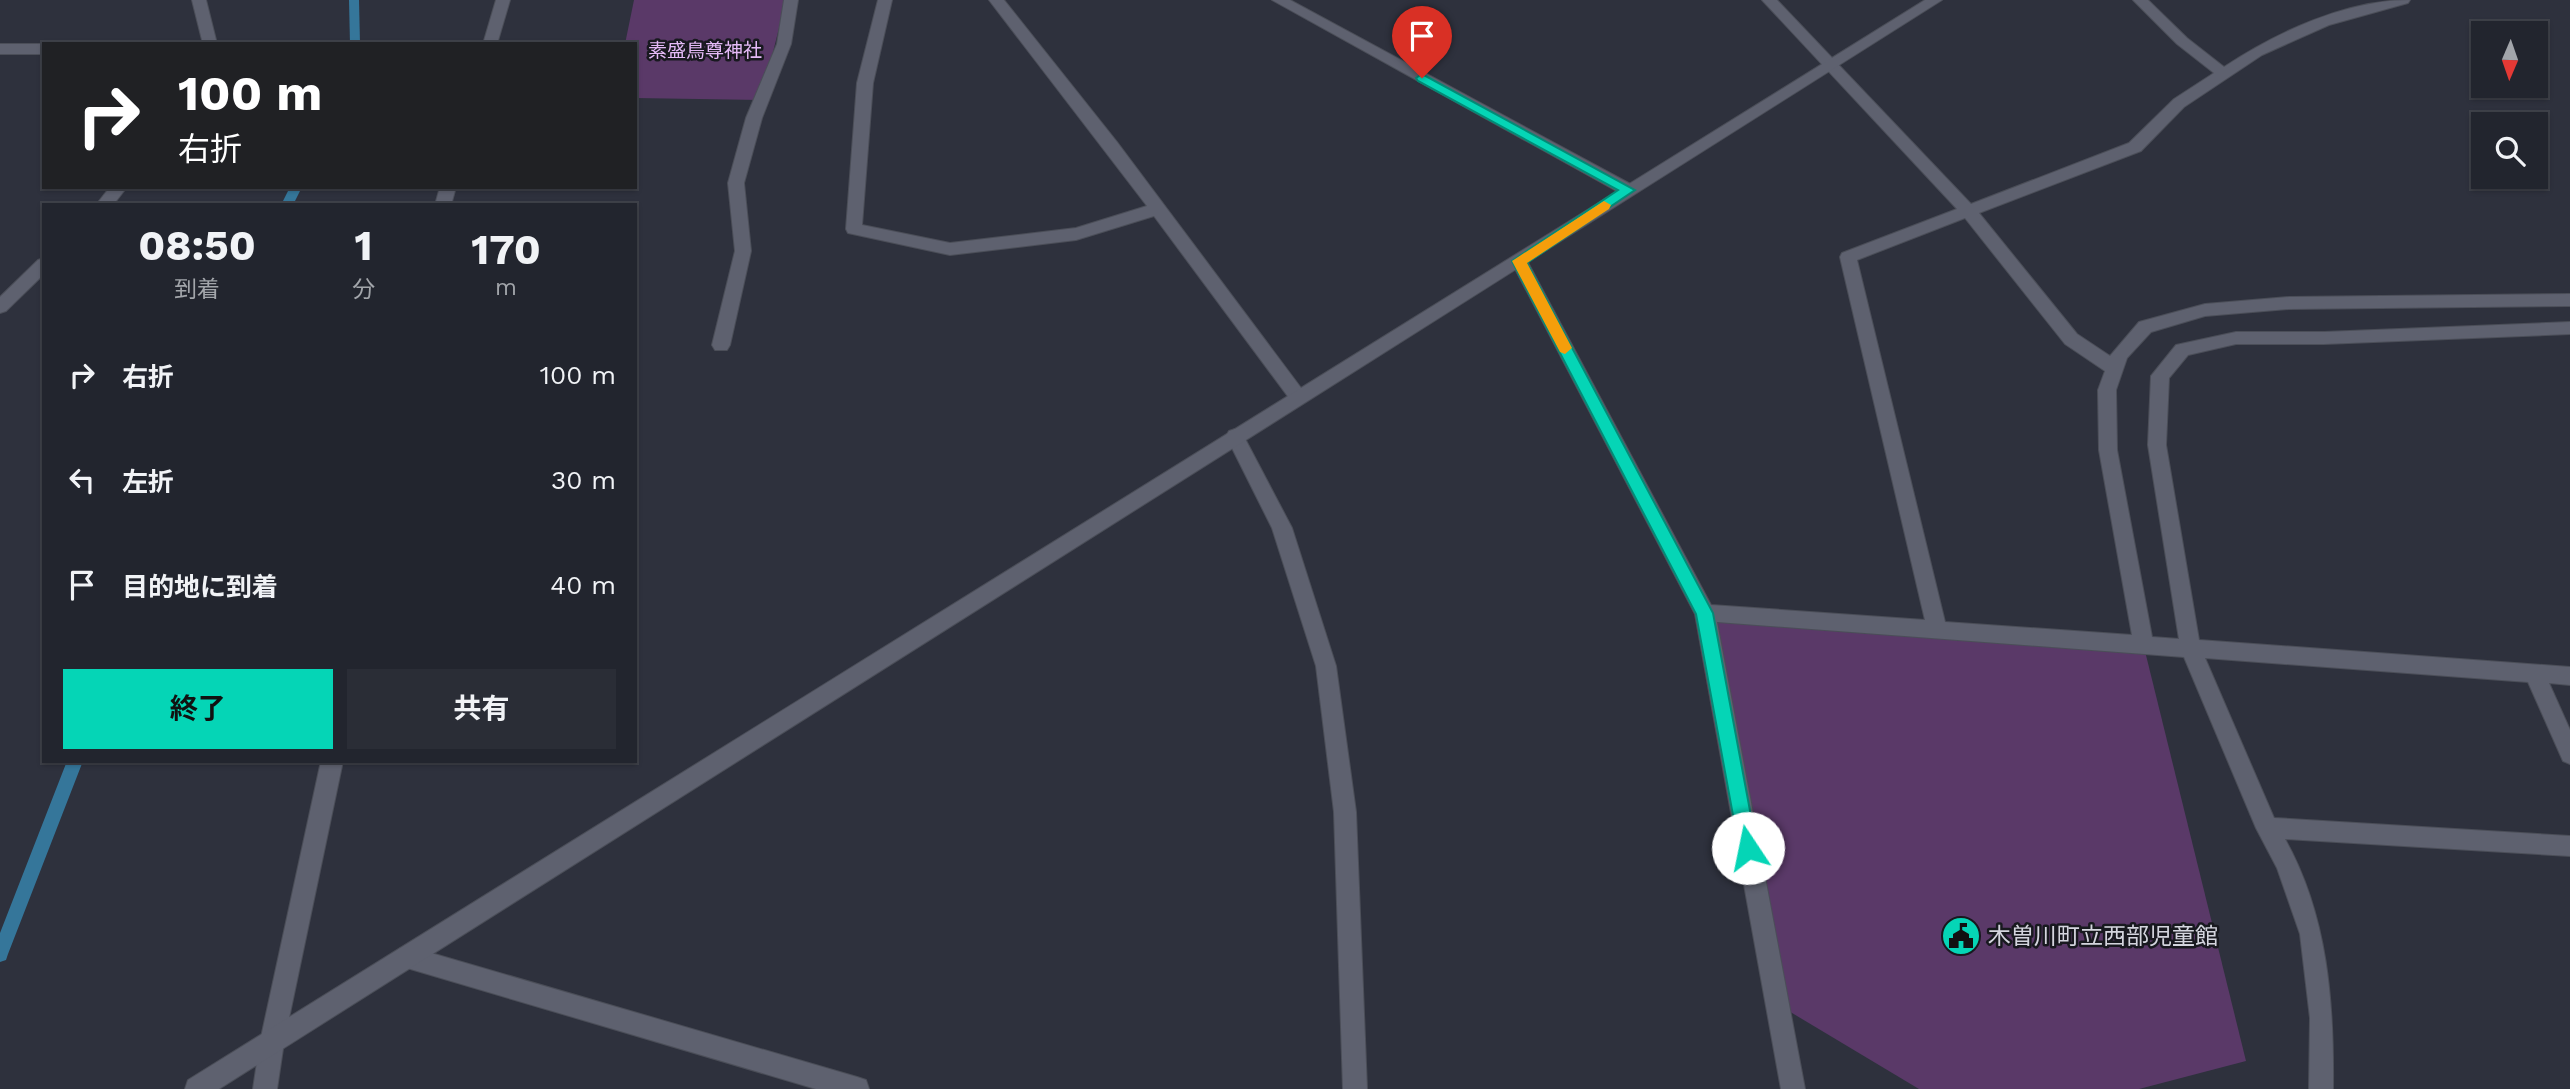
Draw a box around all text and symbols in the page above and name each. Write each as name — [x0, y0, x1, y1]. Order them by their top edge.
pin — [1392, 6, 1452, 78]
icon: arrive — [1403, 17, 1441, 55]
north arrow — [2471, 21, 2548, 98]
map controls — [2471, 21, 2548, 189]
park label: 素盛鳥尊神社 — [648, 39, 762, 62]
text: 100 m — [178, 64, 322, 122]
icon: right — [63, 70, 154, 161]
button: search — [2471, 112, 2548, 189]
text: 右折 — [178, 130, 242, 168]
text: 08:50 — [138, 221, 256, 270]
text: 1 — [354, 221, 373, 270]
text: 170 — [471, 225, 541, 274]
text: m — [495, 274, 517, 301]
text: 到着 — [174, 276, 220, 303]
text: 分 — [352, 276, 375, 303]
icon: right — [63, 356, 101, 394]
text: 100 m — [540, 360, 616, 390]
text: 右折 — [122, 362, 174, 392]
icon: left — [63, 461, 101, 499]
text: 30 m — [551, 465, 616, 495]
text: 左折 — [122, 467, 174, 497]
icon: arrive — [63, 566, 101, 604]
text: 40 m — [550, 570, 616, 600]
text: 目的地に到着 — [122, 572, 278, 602]
button: 終了 — [63, 669, 333, 749]
button: 共有 — [347, 669, 616, 749]
position arrow — [1711, 811, 1785, 885]
public building icon: 木曽川町立西部児童館 — [1940, 915, 1982, 957]
place label: 木曽川町立西部児童館 — [1988, 923, 2218, 950]

